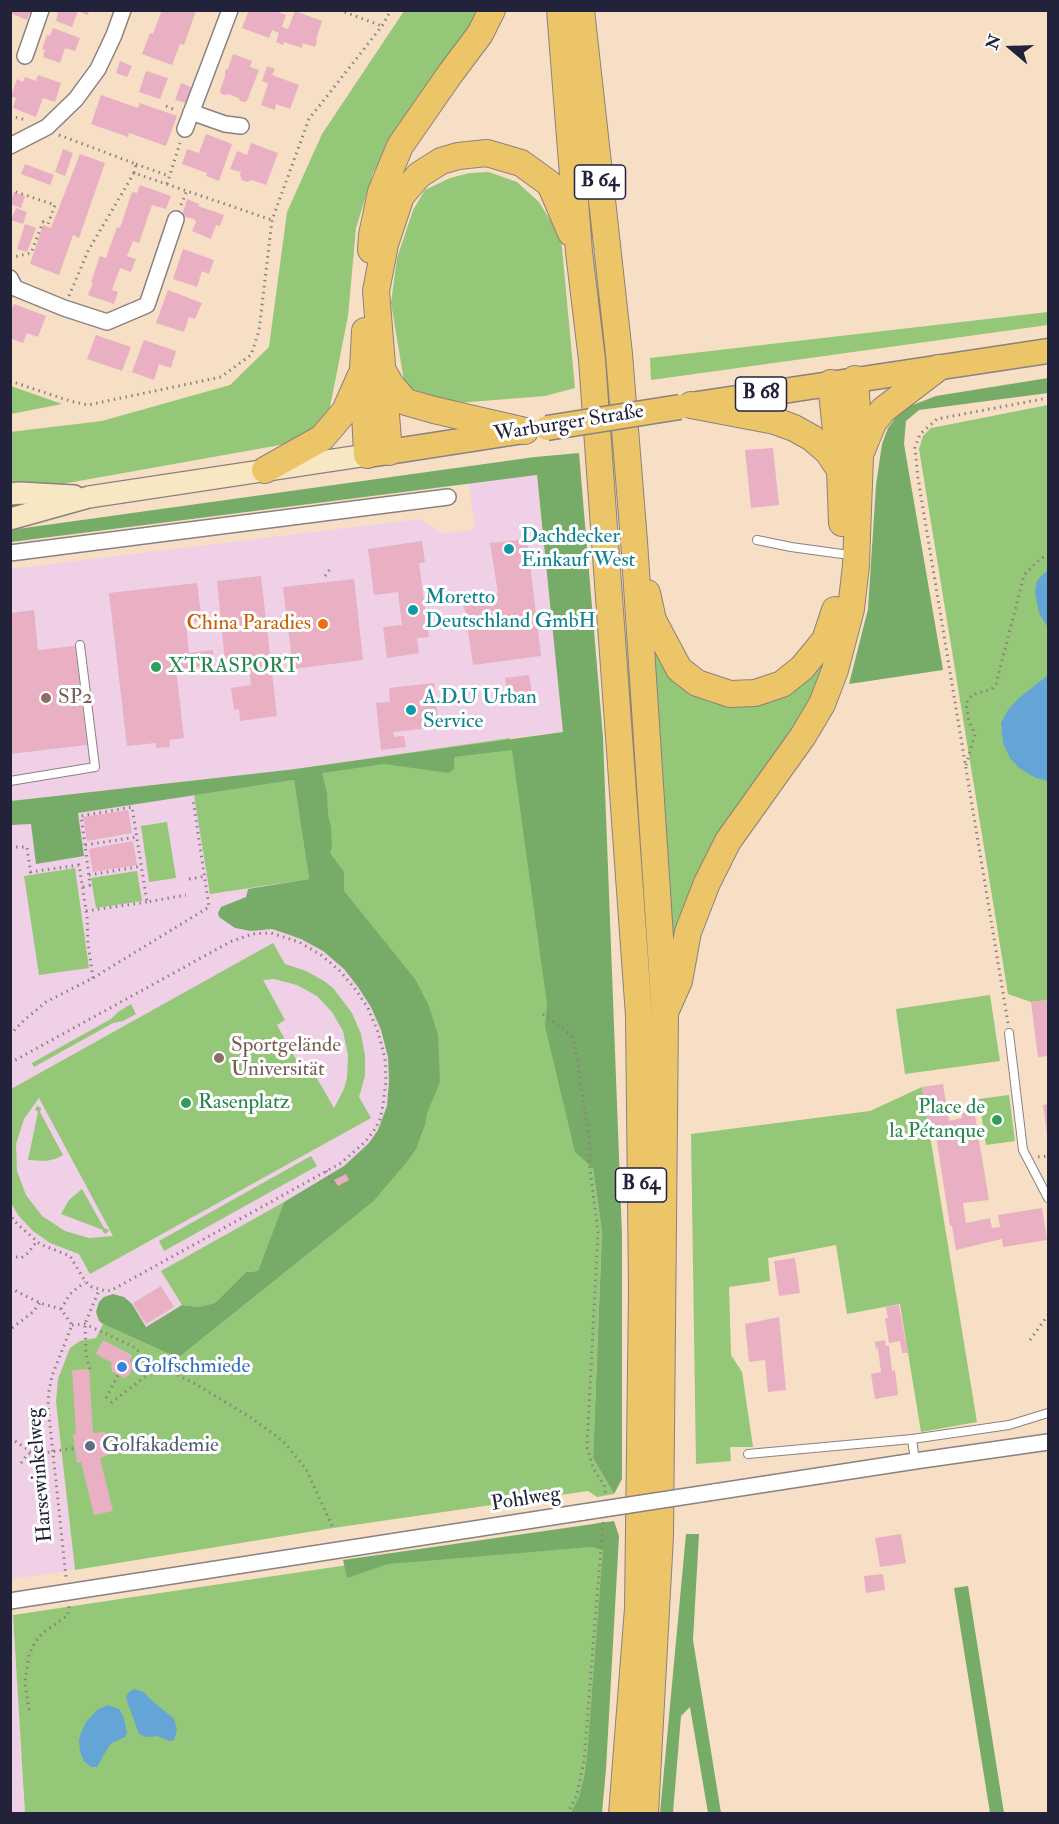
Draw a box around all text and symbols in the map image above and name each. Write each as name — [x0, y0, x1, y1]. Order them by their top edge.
north arrow — [981, 18, 1041, 78]
text: N — [982, 32, 1006, 52]
road number: B 64 — [574, 165, 626, 199]
road number: B 68 — [736, 377, 786, 411]
street label: Warburger Straße — [492, 400, 646, 448]
place label: Dachdecker Einkauf West — [521, 524, 635, 574]
marker: Dachdecker Einkauf West — [502, 542, 516, 556]
place label: Moretto Deutschland GmbH — [425, 585, 596, 635]
marker: Moretto Deutschland GmbH — [406, 603, 420, 617]
place label: China Paradies — [186, 611, 311, 637]
marker: China Paradies — [316, 617, 330, 631]
place label: XTRASPORT — [168, 654, 299, 680]
marker: XTRASPORT — [149, 660, 163, 674]
place label: SP2 — [58, 685, 93, 711]
place label: A.D.U Urban Service — [423, 685, 537, 735]
marker: SP2 — [39, 691, 53, 705]
marker: A.D.U Urban Service — [404, 703, 418, 717]
place label: Sportgelände Universität — [231, 1033, 341, 1083]
marker: Sportgelände Universität — [212, 1051, 226, 1065]
place label: Rasenplatz — [198, 1090, 290, 1116]
place label: Place de la Pétanque — [889, 1095, 985, 1145]
marker: Rasenplatz — [179, 1096, 193, 1110]
marker: Place de la Pétanque — [990, 1113, 1004, 1127]
road number: B 64 — [616, 1168, 666, 1202]
place label: Golfschmiede — [134, 1354, 250, 1380]
marker: Golfschmiede — [115, 1360, 129, 1374]
street label: Harsewinkelweg — [23, 1407, 59, 1543]
place label: Golfakademie — [102, 1433, 219, 1459]
marker: Golfakademie — [83, 1439, 97, 1453]
street label: Pohlweg — [490, 1482, 562, 1518]

